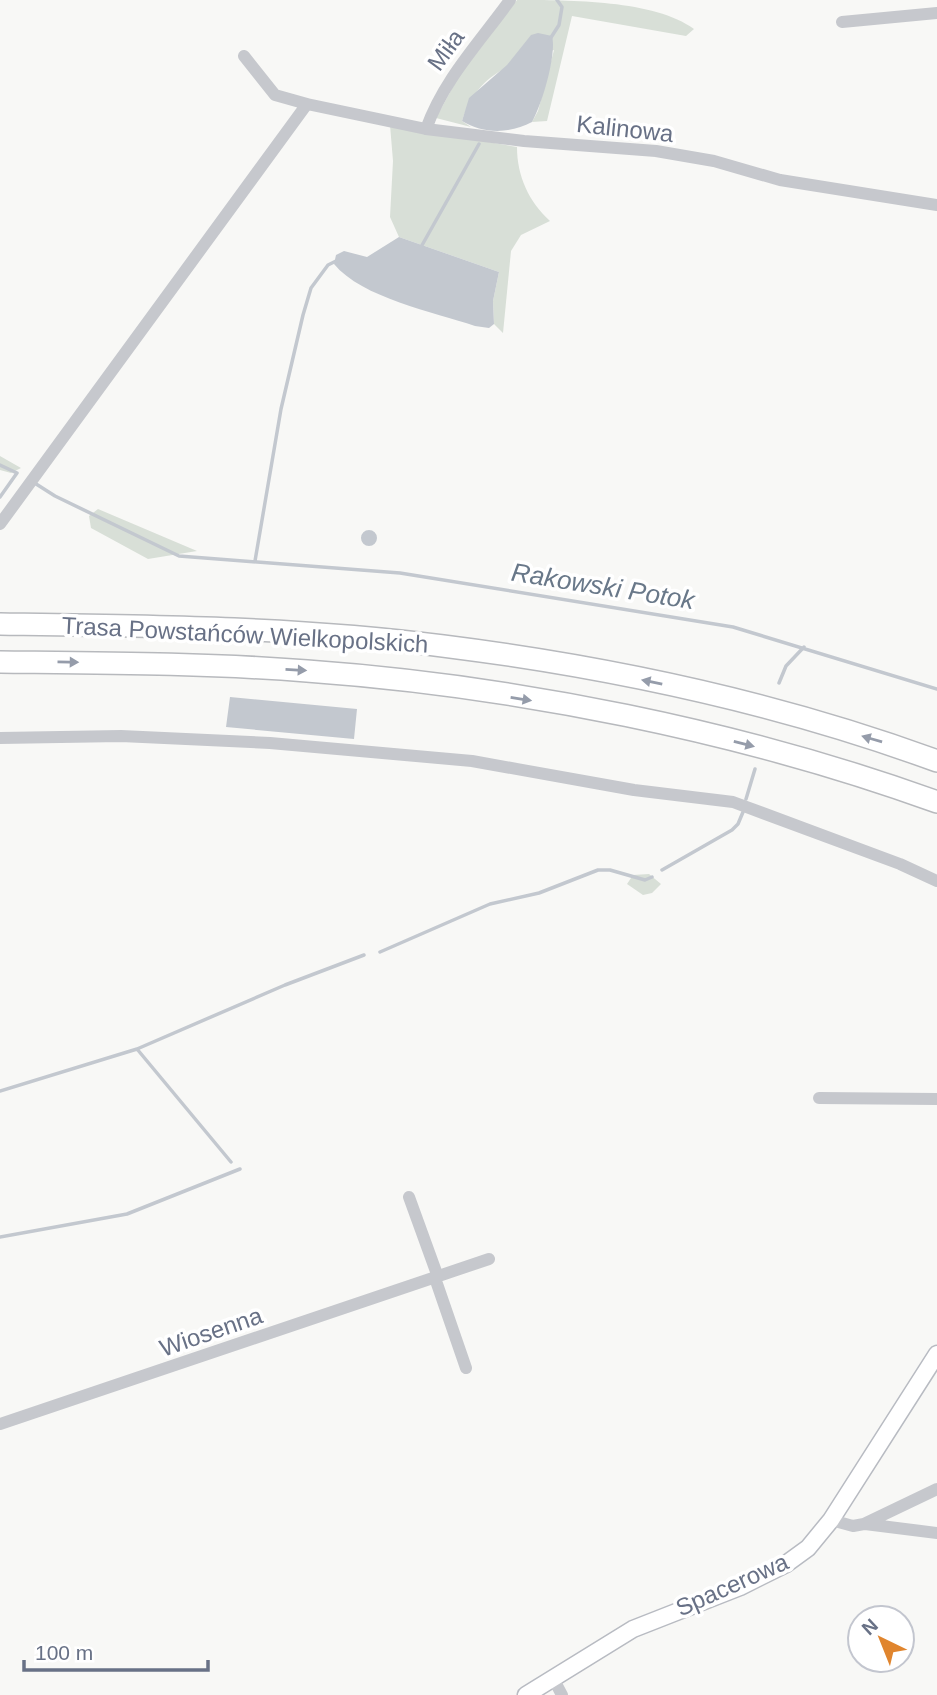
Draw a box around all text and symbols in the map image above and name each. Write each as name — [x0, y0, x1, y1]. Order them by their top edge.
street label: Miła — [422, 23, 470, 75]
street label: Kalinowa — [575, 110, 676, 147]
water label: Rakowski Potok — [509, 557, 699, 616]
street label: Trasa Powstańców Wielkopolskich — [61, 611, 429, 658]
one-way arrow — [57, 656, 79, 668]
one-way arrow — [285, 665, 307, 676]
one-way arrow — [641, 677, 663, 688]
one-way arrow — [510, 693, 532, 704]
one-way arrow — [862, 734, 883, 744]
one-way arrow — [733, 738, 755, 749]
street label: Wiosenna — [156, 1301, 266, 1362]
street label: Spacerowa — [671, 1548, 793, 1621]
north arrow — [846, 1604, 916, 1674]
text: N — [858, 1615, 882, 1639]
scale bar — [24, 1628, 208, 1672]
text: 100 m — [35, 1641, 93, 1664]

